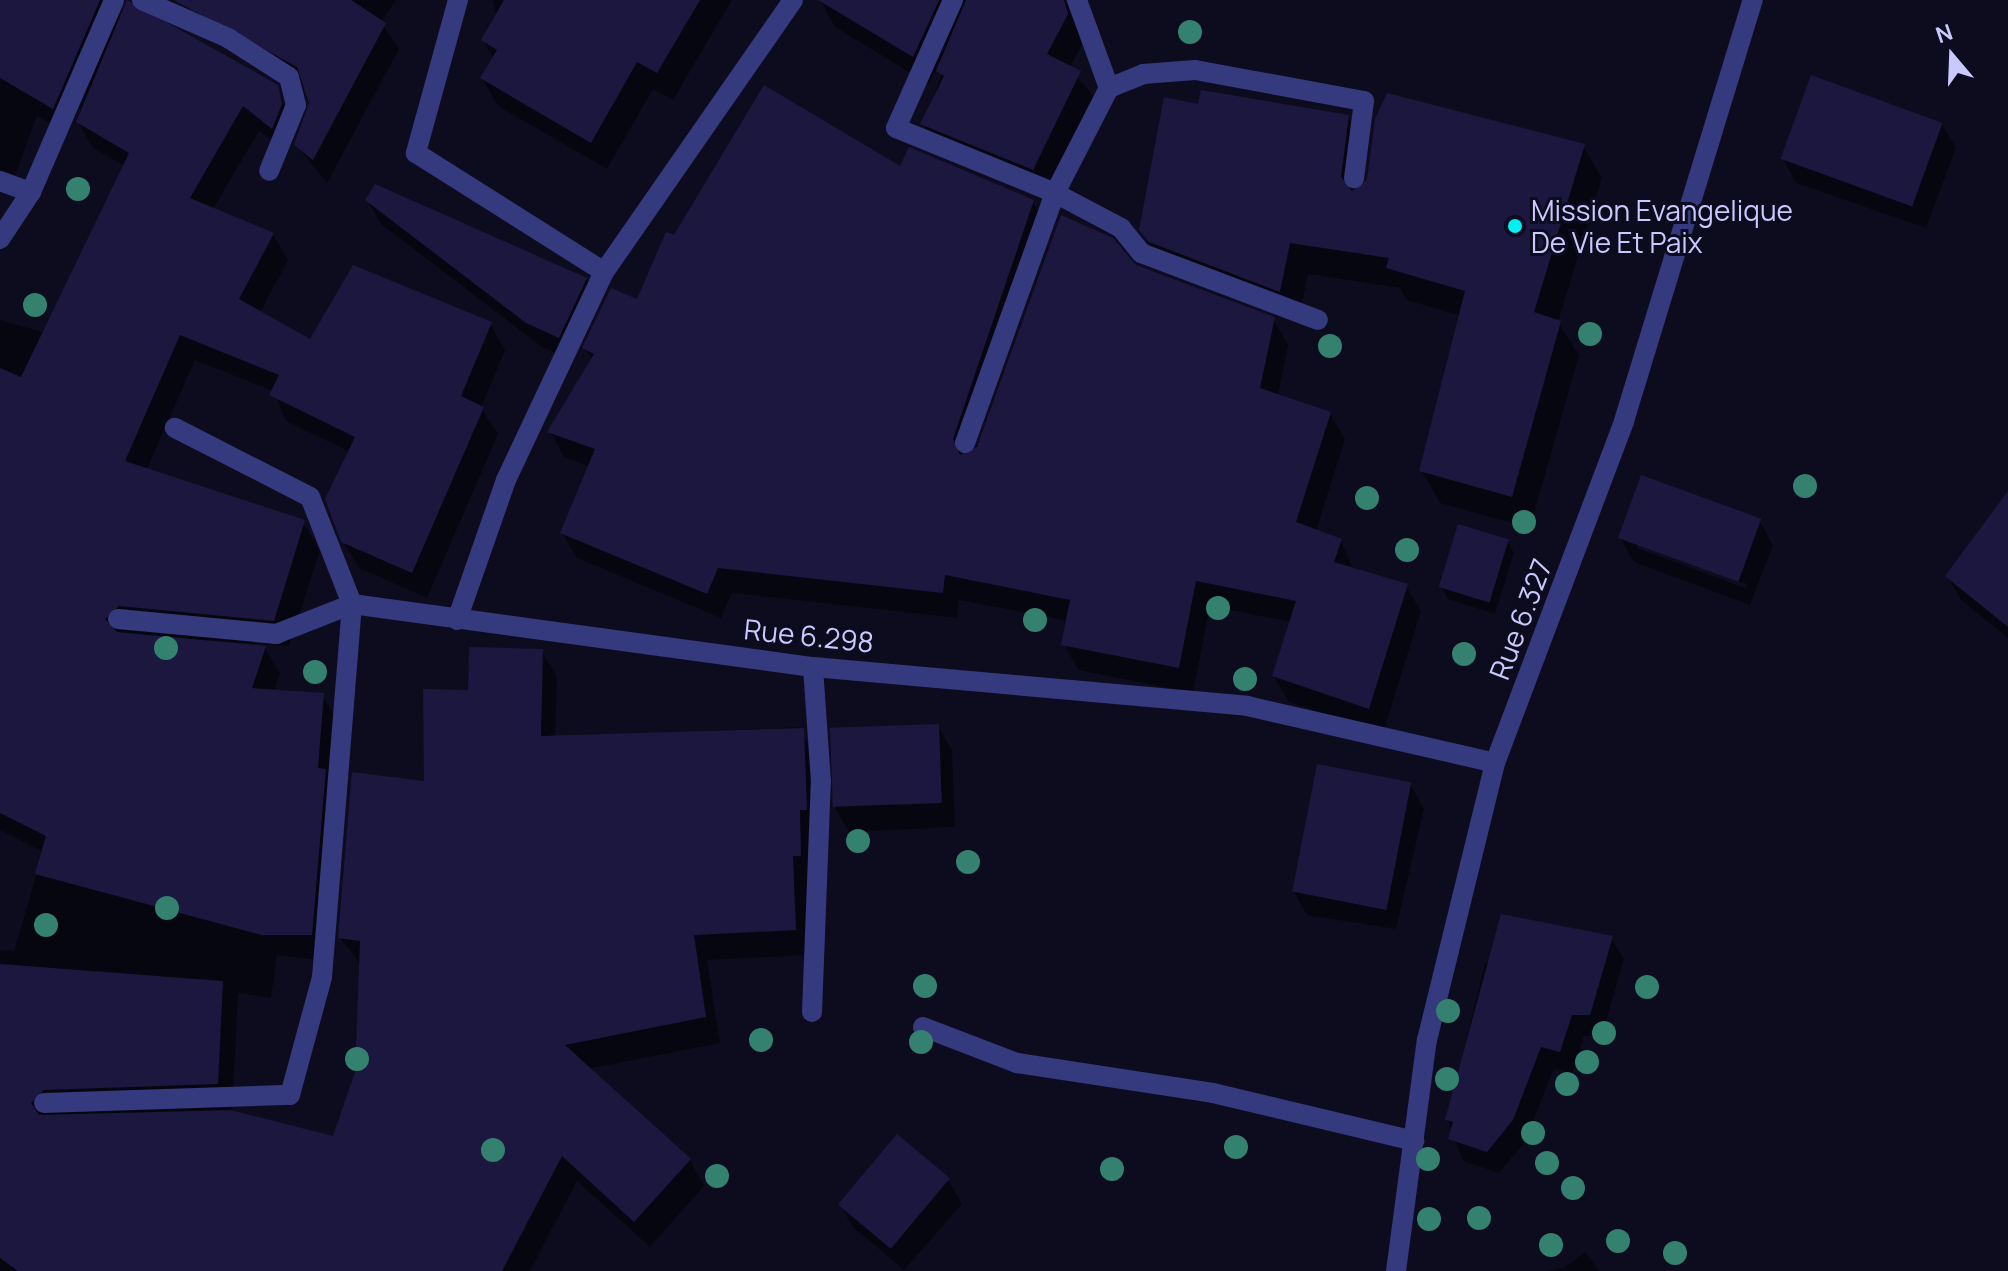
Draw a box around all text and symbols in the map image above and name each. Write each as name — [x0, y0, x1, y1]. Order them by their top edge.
north arrow — [1912, 16, 1992, 96]
text: N — [1932, 17, 1957, 50]
place label: Mission Evangelique De Vie Et Paix — [1531, 193, 1793, 259]
marker: Mission Evangelique De Vie Et Paix — [1506, 217, 1524, 235]
street label: Rue 6.327 — [1482, 554, 1558, 684]
street label: Rue 6.298 — [742, 611, 876, 659]

